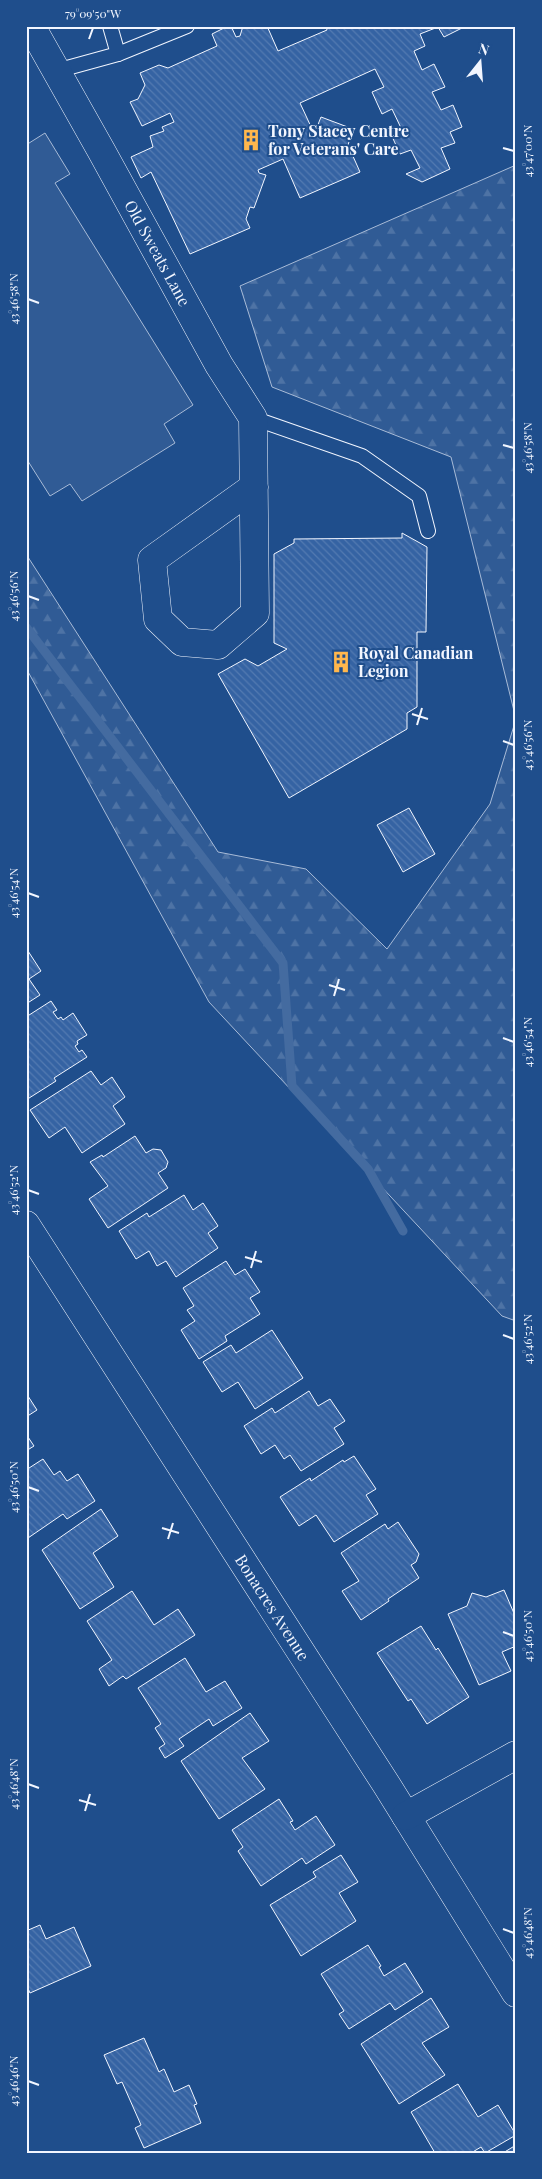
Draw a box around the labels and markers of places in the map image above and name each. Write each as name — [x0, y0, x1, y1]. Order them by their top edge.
place label: Tony Stacey Centre for Veterans' Care — [268, 120, 409, 159]
building icon: Tony Stacey Centre for Veterans' Care — [238, 127, 264, 153]
place label: Royal Canadian Legion — [358, 642, 474, 681]
building icon: Royal Canadian Legion — [328, 649, 354, 675]

